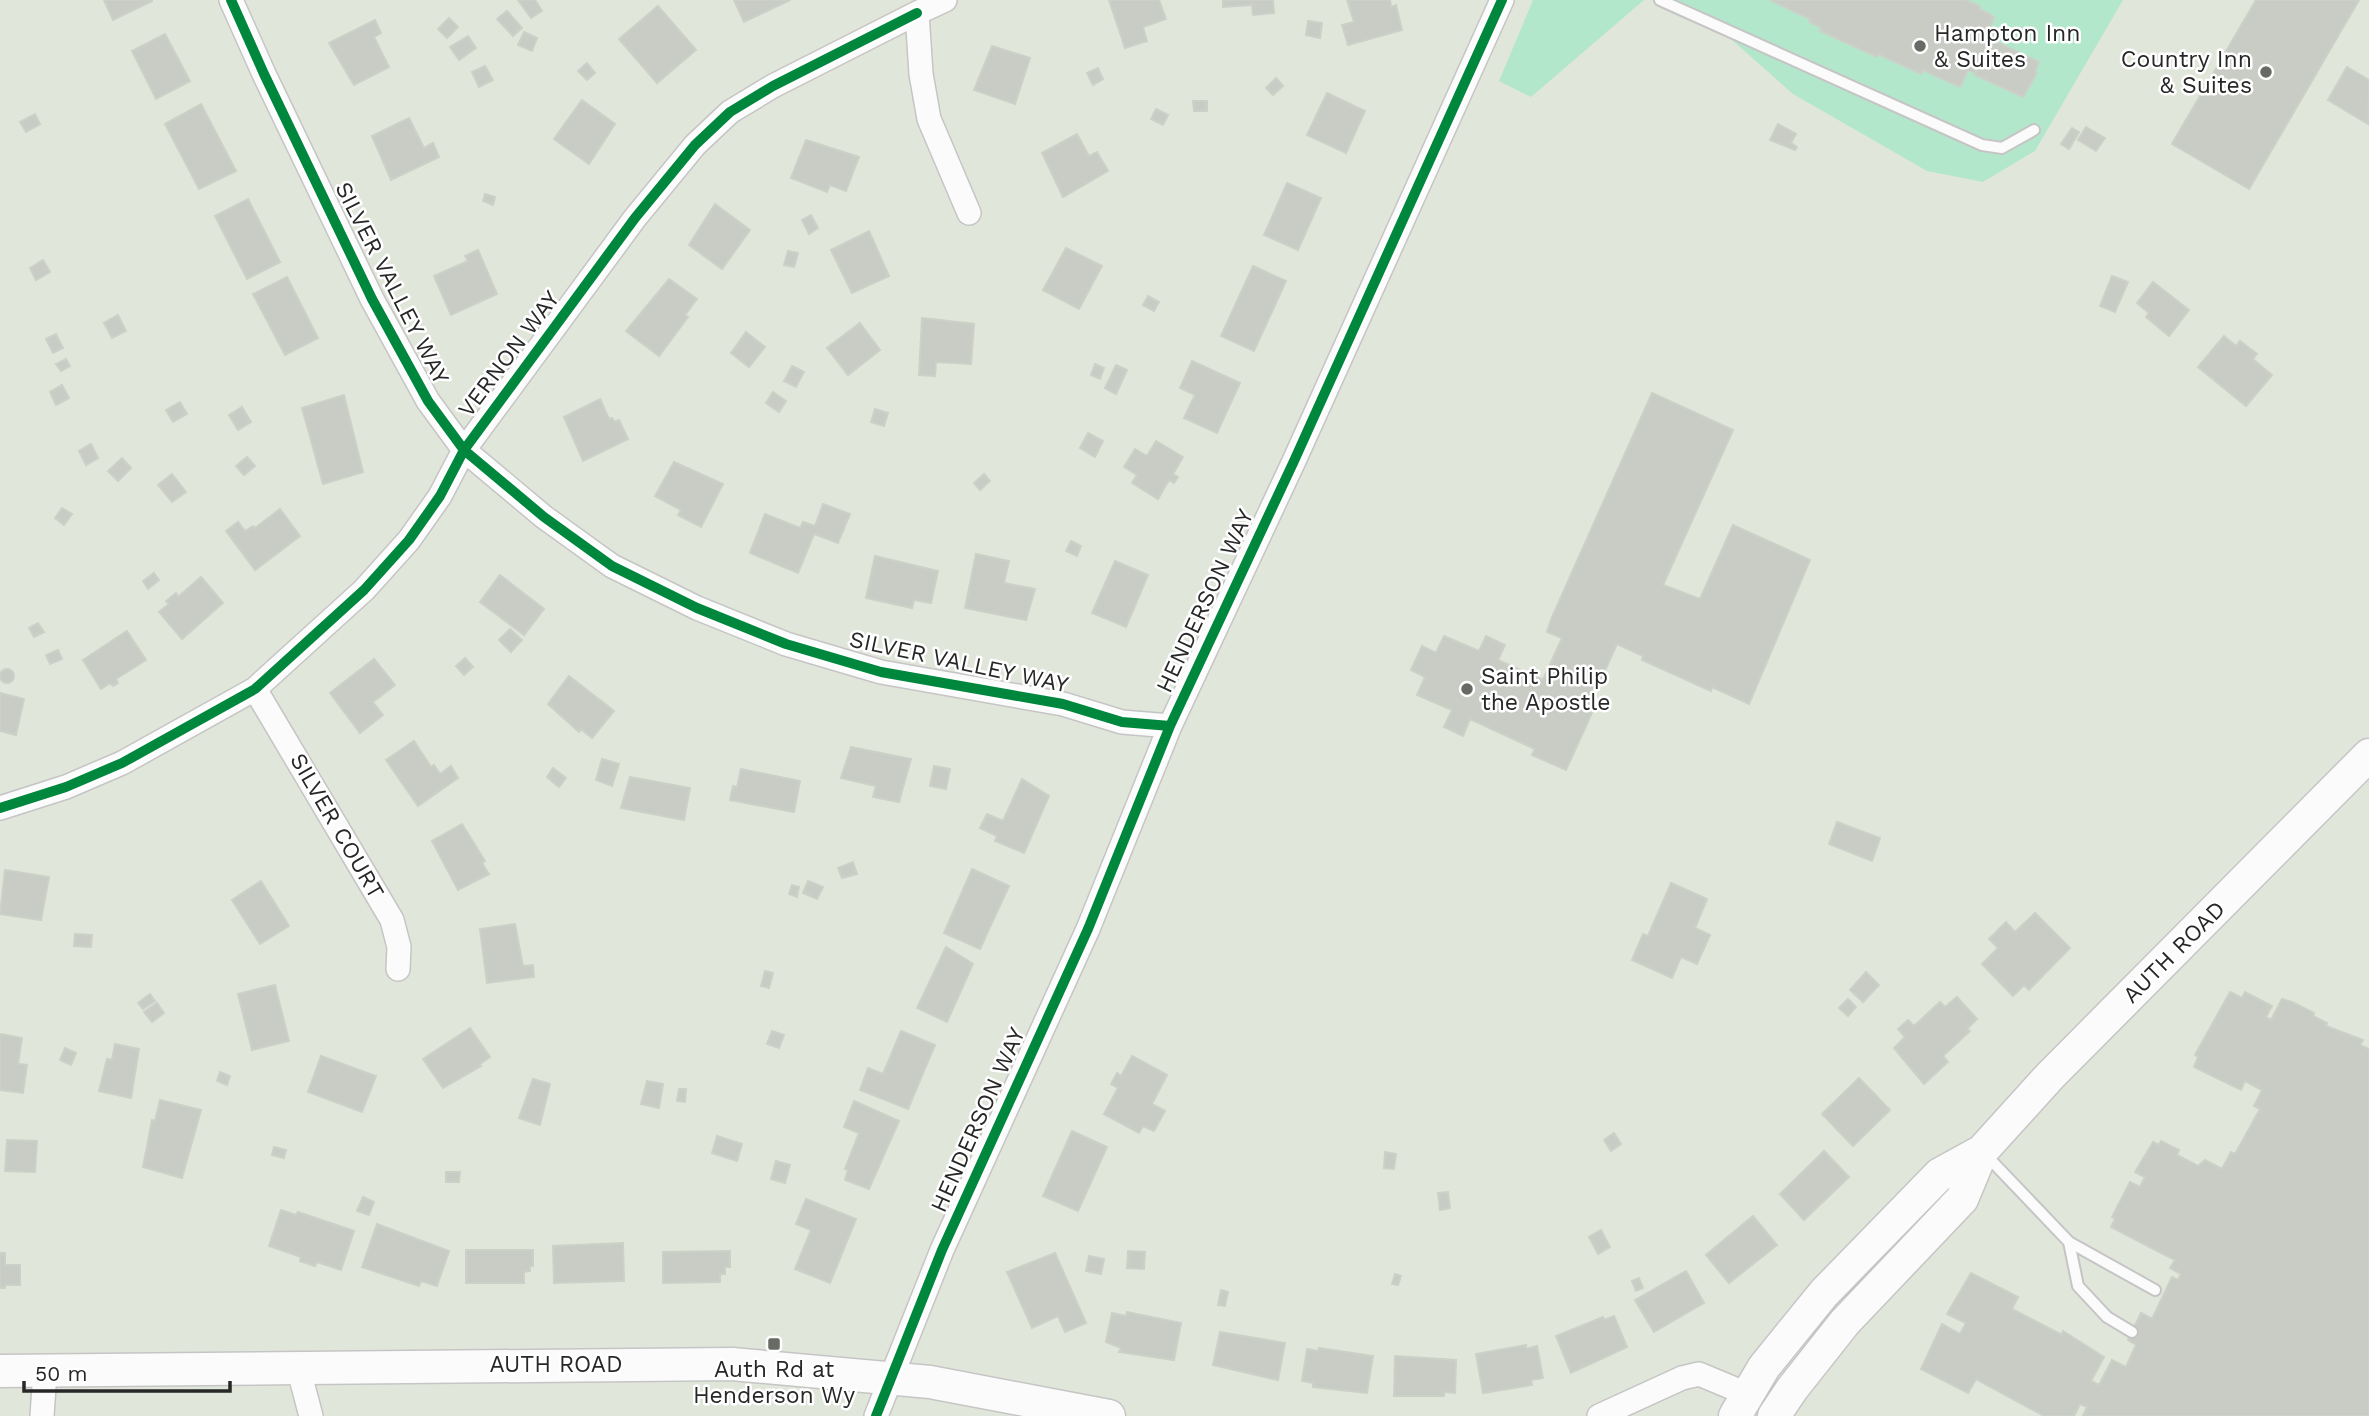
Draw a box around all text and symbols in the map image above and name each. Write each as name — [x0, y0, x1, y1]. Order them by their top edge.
place label: Hampton Inn & Suites — [1934, 20, 2081, 73]
marker: Hampton Inn & Suites — [1912, 38, 1928, 54]
place label: Country Inn & Suites — [2121, 46, 2252, 99]
marker: Country Inn & Suites — [2258, 64, 2274, 80]
street label: SILVER VALLEY WAY — [329, 177, 455, 389]
street label: VERNON WAY — [453, 286, 565, 422]
street label: HENDERSON WAY — [1151, 505, 1259, 697]
street label: SILVER VALLEY WAY — [847, 626, 1071, 698]
place label: Saint Philip the Apostle — [1481, 663, 1611, 716]
marker: Saint Philip the Apostle — [1459, 681, 1475, 697]
street label: SILVER COURT — [284, 748, 390, 904]
street label: AUTH ROAD — [2117, 895, 2231, 1009]
street label: HENDERSON WAY — [925, 1024, 1031, 1216]
marker: Auth Rd at Henderson Wy — [766, 1336, 782, 1352]
scale bar — [24, 1350, 231, 1394]
street label: AUTH ROAD — [489, 1351, 623, 1378]
place label: Auth Rd at Henderson Wy — [693, 1356, 855, 1409]
text: 50 m — [35, 1361, 87, 1386]

